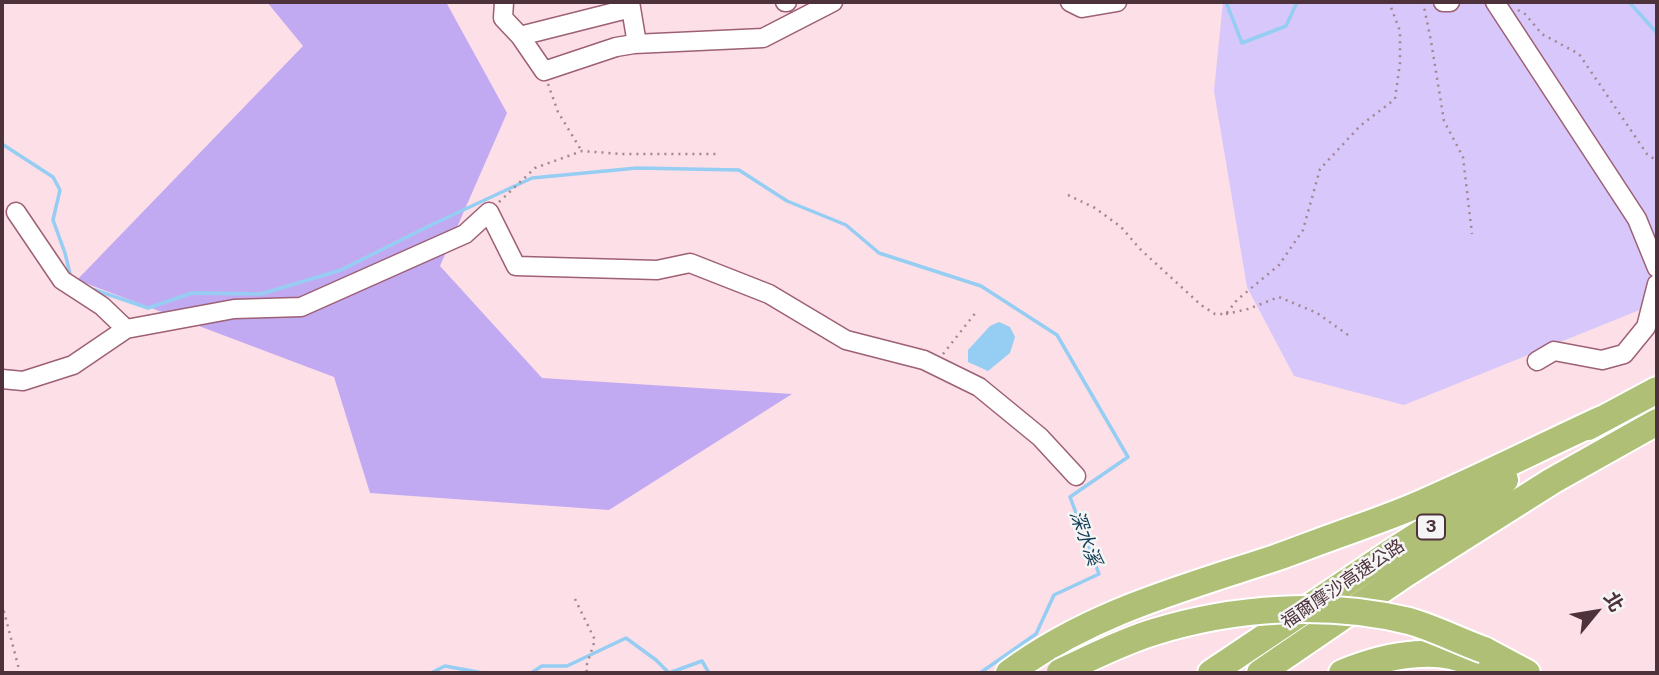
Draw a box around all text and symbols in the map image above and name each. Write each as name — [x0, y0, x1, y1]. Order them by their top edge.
water label: 深水溪 — [1065, 507, 1105, 569]
road number: 3 — [1417, 514, 1445, 540]
street label: 福爾摩沙高速公路 — [1277, 535, 1409, 633]
north arrow — [1561, 577, 1631, 647]
text: 北 — [1600, 588, 1628, 615]

